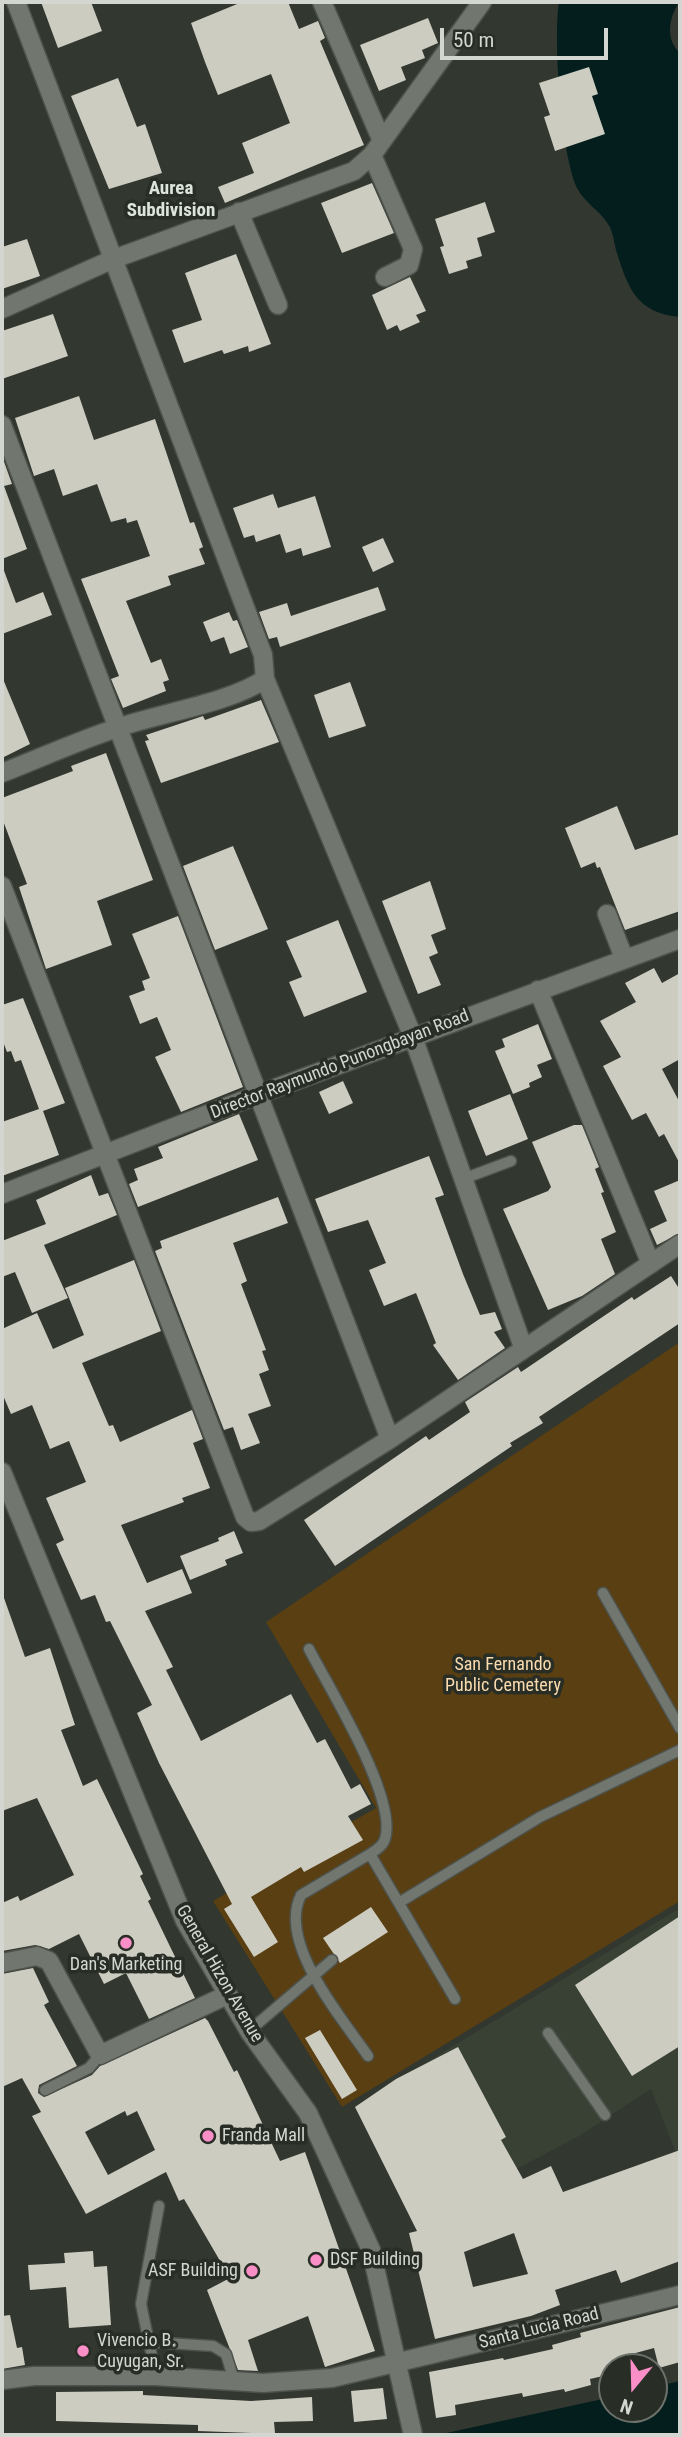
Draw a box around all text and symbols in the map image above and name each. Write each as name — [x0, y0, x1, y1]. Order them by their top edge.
scale bar — [444, 14, 612, 58]
text: 50 m — [453, 28, 494, 52]
district label: Aurea Subdivision — [127, 178, 215, 222]
street label: Director Raymundo Punongbayan Road — [208, 1006, 472, 1124]
park label: San Fernando Public Cemetery — [445, 1654, 561, 1696]
street label: General Hizon Avenue — [171, 1901, 267, 2047]
marker: Dan's Marketing — [118, 1935, 134, 1951]
place label: Dan's Marketing — [70, 1954, 182, 1976]
place label: Franda Mall — [222, 2125, 305, 2147]
marker: Franda Mall — [200, 2128, 216, 2144]
place label: DSF Building — [330, 2249, 420, 2271]
marker: DSF Building — [308, 2252, 324, 2268]
place label: ASF Building — [148, 2260, 238, 2282]
marker: ASF Building — [244, 2263, 260, 2279]
street label: Santa Lucia Road — [477, 2304, 601, 2354]
place label: Vivencio B. Cuyugan, Sr. — [97, 2330, 184, 2372]
marker: Vivencio B. Cuyugan, Sr. — [75, 2343, 91, 2359]
north arrow — [598, 2353, 668, 2423]
text: N — [617, 2394, 636, 2419]

